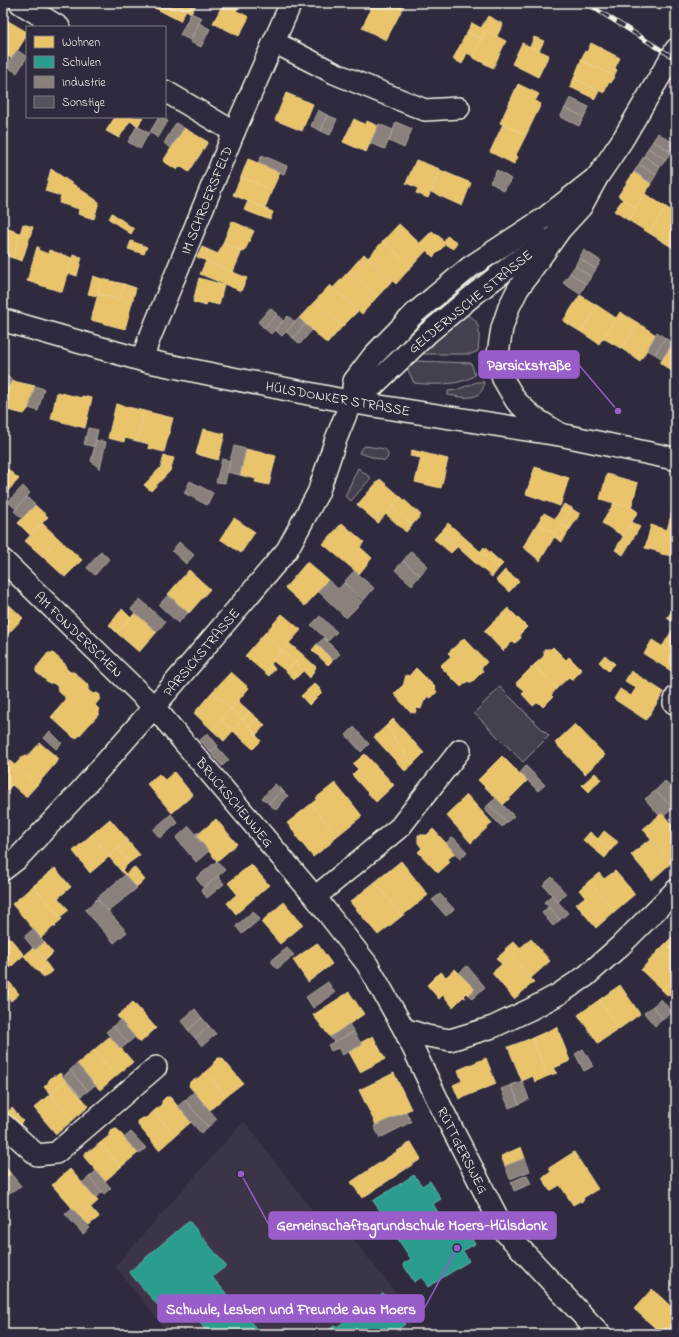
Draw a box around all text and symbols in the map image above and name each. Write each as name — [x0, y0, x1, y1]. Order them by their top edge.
legend — [26, 26, 166, 118]
text: Wohnen — [62, 34, 100, 52]
text: Schulen — [62, 54, 101, 72]
text: Industrie — [62, 74, 106, 92]
text: Sonstige — [62, 94, 106, 113]
street label: IM SCHROERSFELD — [176, 143, 239, 258]
street label: GELDERNSCHE STRASSE — [404, 245, 538, 359]
callout: Parsickstraße — [479, 351, 579, 378]
text: Parsickstraße — [487, 355, 572, 377]
street label: HÜLSDONKER STRASSE — [264, 376, 412, 423]
street label: AM FONDERSCHEN — [29, 587, 127, 683]
street label: PARSICKSTRASSE — [159, 604, 246, 702]
street label: BRUCKSCHENWEG — [189, 753, 278, 853]
street label: RÜTTGERSWEG — [431, 1104, 493, 1198]
callout: Gemeinschaftsgrundschule Moers-Hülsdonk — [269, 1212, 556, 1239]
text: Gemeinschaftsgrundschule Moers-Hülsdonk — [277, 1215, 548, 1239]
callout: Schwule, Lesben und Freunde aus Moers — [158, 1295, 424, 1322]
text: Schwule, Lesben und Freunde aus Moers — [166, 1299, 416, 1321]

